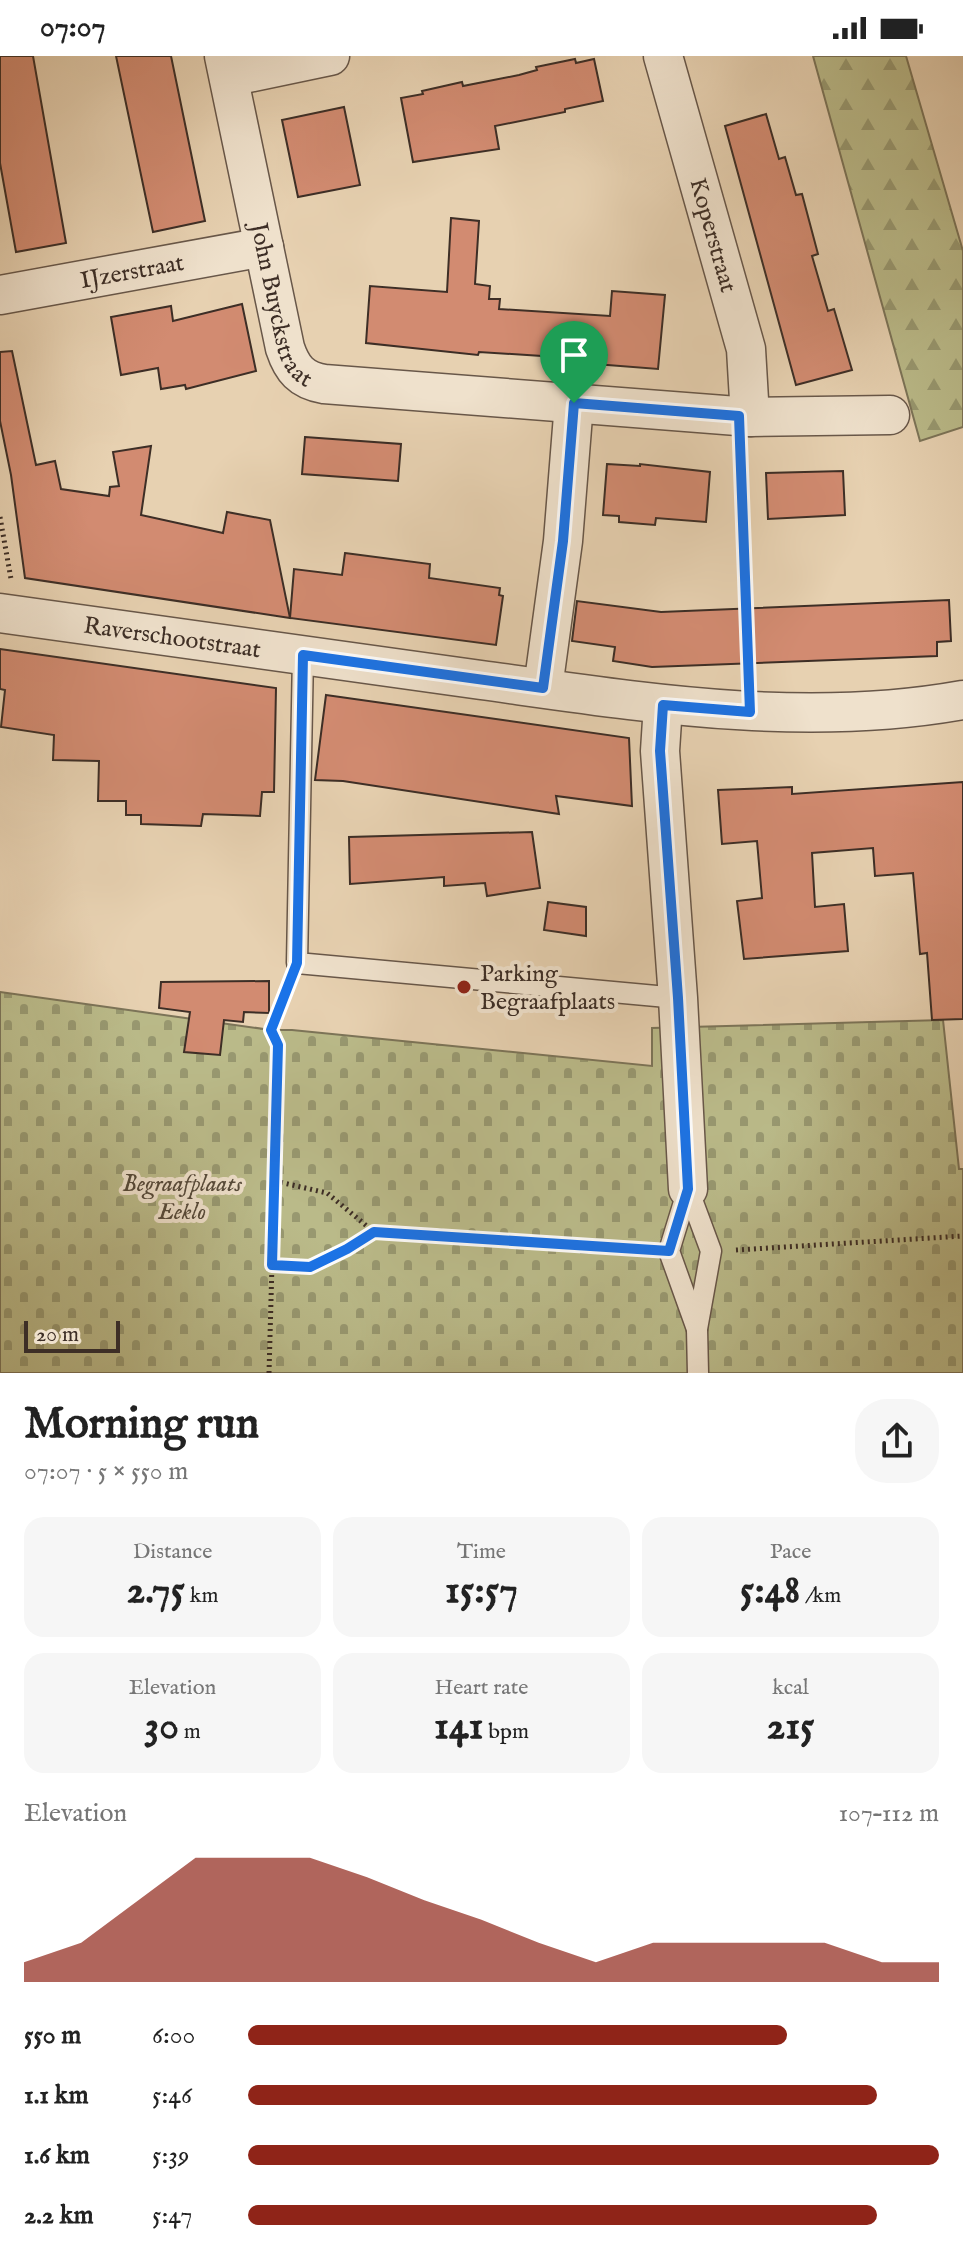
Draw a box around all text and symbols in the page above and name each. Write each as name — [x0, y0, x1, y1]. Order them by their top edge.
text: 07:07 — [40, 9, 105, 47]
street label: Koperstraat — [681, 175, 743, 296]
street label: John Buyckstraat — [242, 217, 317, 396]
street label: IJzerstraat — [78, 248, 187, 297]
pin — [540, 321, 608, 403]
icon: arrive — [552, 333, 596, 377]
street label: Raverschootstraat — [81, 611, 263, 666]
place label: Parking Begraafplaats — [480, 959, 615, 1018]
marker: Parking Begraafplaats — [455, 978, 473, 996]
park label: Begraafplaats Eeklo — [122, 1169, 243, 1228]
scale bar — [24, 1317, 120, 1353]
text: 20 m — [36, 1321, 79, 1349]
text: Morning run — [24, 1397, 259, 1453]
button: share — [855, 1399, 939, 1483]
text: 07:07 · 5 × 550 m — [24, 1455, 188, 1488]
text: Distance — [133, 1538, 212, 1566]
text: Time — [457, 1538, 506, 1566]
text: Pace — [770, 1538, 811, 1566]
text: 2.75 — [126, 1566, 185, 1617]
text: 15:57 — [445, 1566, 518, 1617]
text: 5:48 — [740, 1566, 800, 1617]
text: km — [185, 1582, 219, 1610]
text: /km — [800, 1582, 841, 1610]
text: Elevation — [129, 1674, 216, 1702]
text: Heart rate — [435, 1674, 528, 1702]
text: kcal — [772, 1674, 809, 1702]
text: 30 — [144, 1702, 179, 1753]
text: 141 — [434, 1702, 484, 1753]
text: 215 — [766, 1702, 815, 1753]
text: m — [179, 1718, 201, 1746]
text: bpm — [484, 1718, 529, 1746]
text: Elevation — [24, 1797, 127, 1830]
text: 107–112 m — [838, 1797, 939, 1830]
text: 550 m — [24, 2019, 81, 2052]
text: 6:00 — [152, 2019, 195, 2052]
text: 1.1 km — [24, 2079, 89, 2112]
text: 5:46 — [152, 2079, 192, 2112]
text: 1.6 km — [24, 2139, 90, 2172]
text: 5:39 — [152, 2139, 189, 2172]
text: 2.2 km — [24, 2199, 94, 2232]
text: 5:47 — [152, 2199, 192, 2232]

